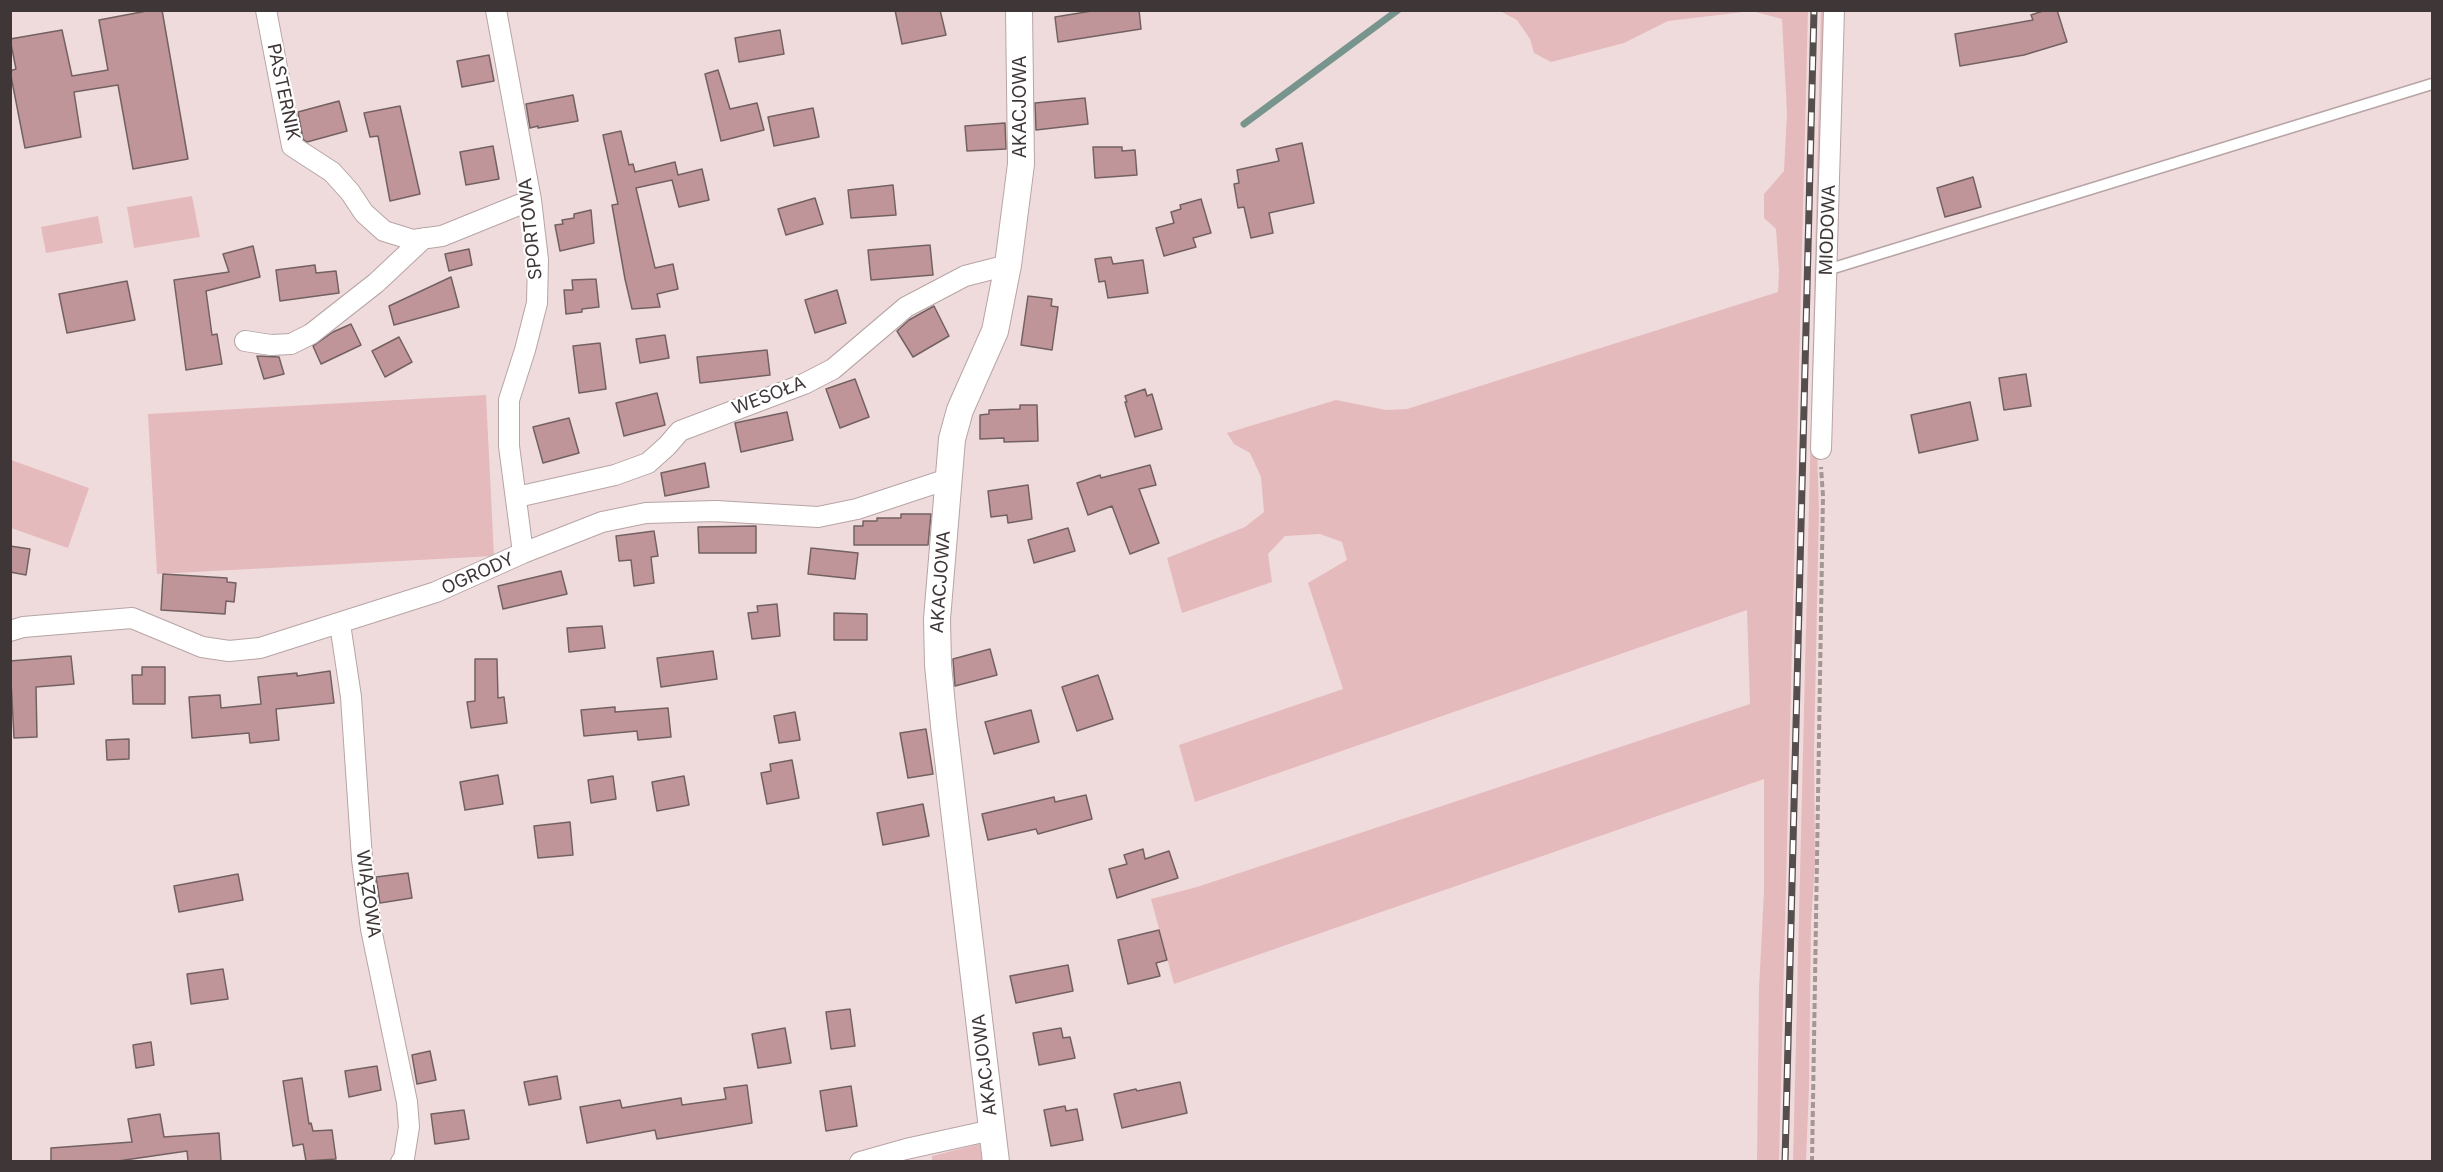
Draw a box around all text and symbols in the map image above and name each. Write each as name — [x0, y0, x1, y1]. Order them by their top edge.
street label: PASTERNIK — [262, 42, 304, 142]
street label: AKACJOWA — [1010, 56, 1032, 158]
street label: SPORTOWA — [515, 177, 547, 281]
street label: MIODOWA — [1816, 184, 1840, 276]
street label: WESOŁA — [729, 372, 809, 420]
street label: AKACJOWA — [927, 530, 955, 634]
street label: OGRODY — [438, 548, 518, 600]
street label: WIĄZOWA — [351, 849, 385, 939]
street label: AKACJOWA — [968, 1013, 1002, 1117]

